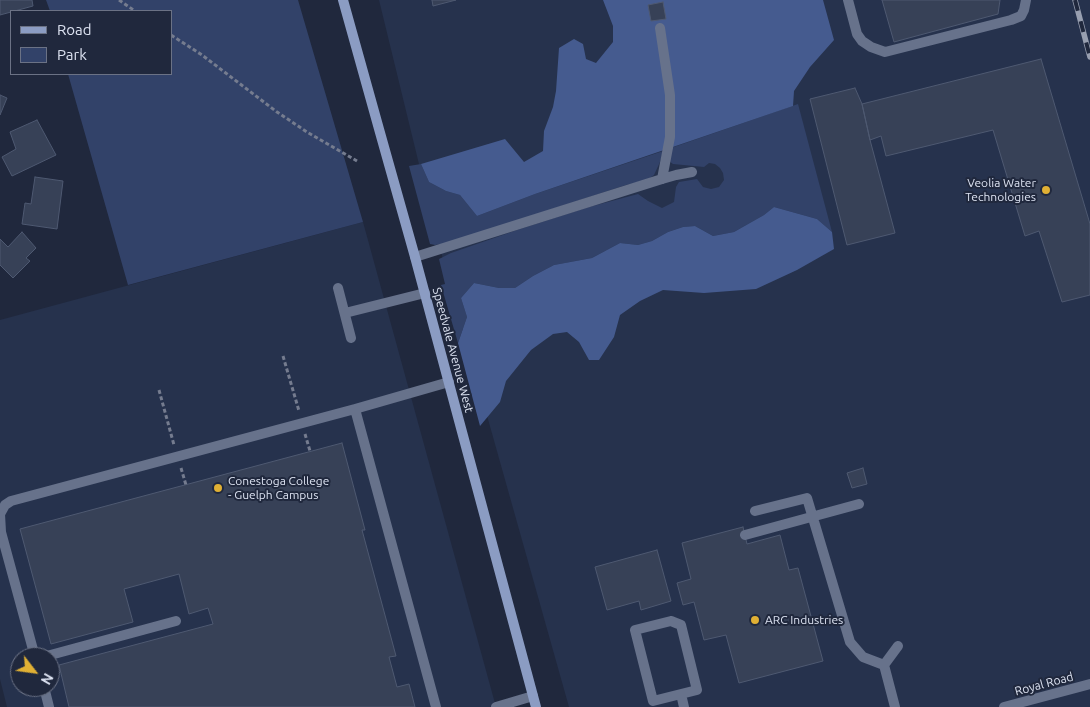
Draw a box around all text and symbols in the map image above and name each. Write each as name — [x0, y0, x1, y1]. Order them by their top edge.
legend — [10, 10, 172, 75]
text: Road — [57, 21, 92, 38]
text: Park — [57, 46, 87, 63]
place label: Veolia Water Technologies — [965, 176, 1036, 204]
marker: Veolia Water Technologies — [1040, 184, 1052, 196]
street label: Speedvale Avenue West — [429, 286, 477, 414]
place label: Conestoga College - Guelph Campus — [228, 474, 329, 502]
marker: Conestoga College - Guelph Campus — [212, 482, 224, 494]
place label: ARC Industries — [765, 613, 843, 627]
marker: ARC Industries — [749, 614, 761, 626]
north arrow — [10, 647, 60, 697]
street label: Royal Road — [1013, 669, 1075, 699]
text: N — [38, 670, 57, 688]

